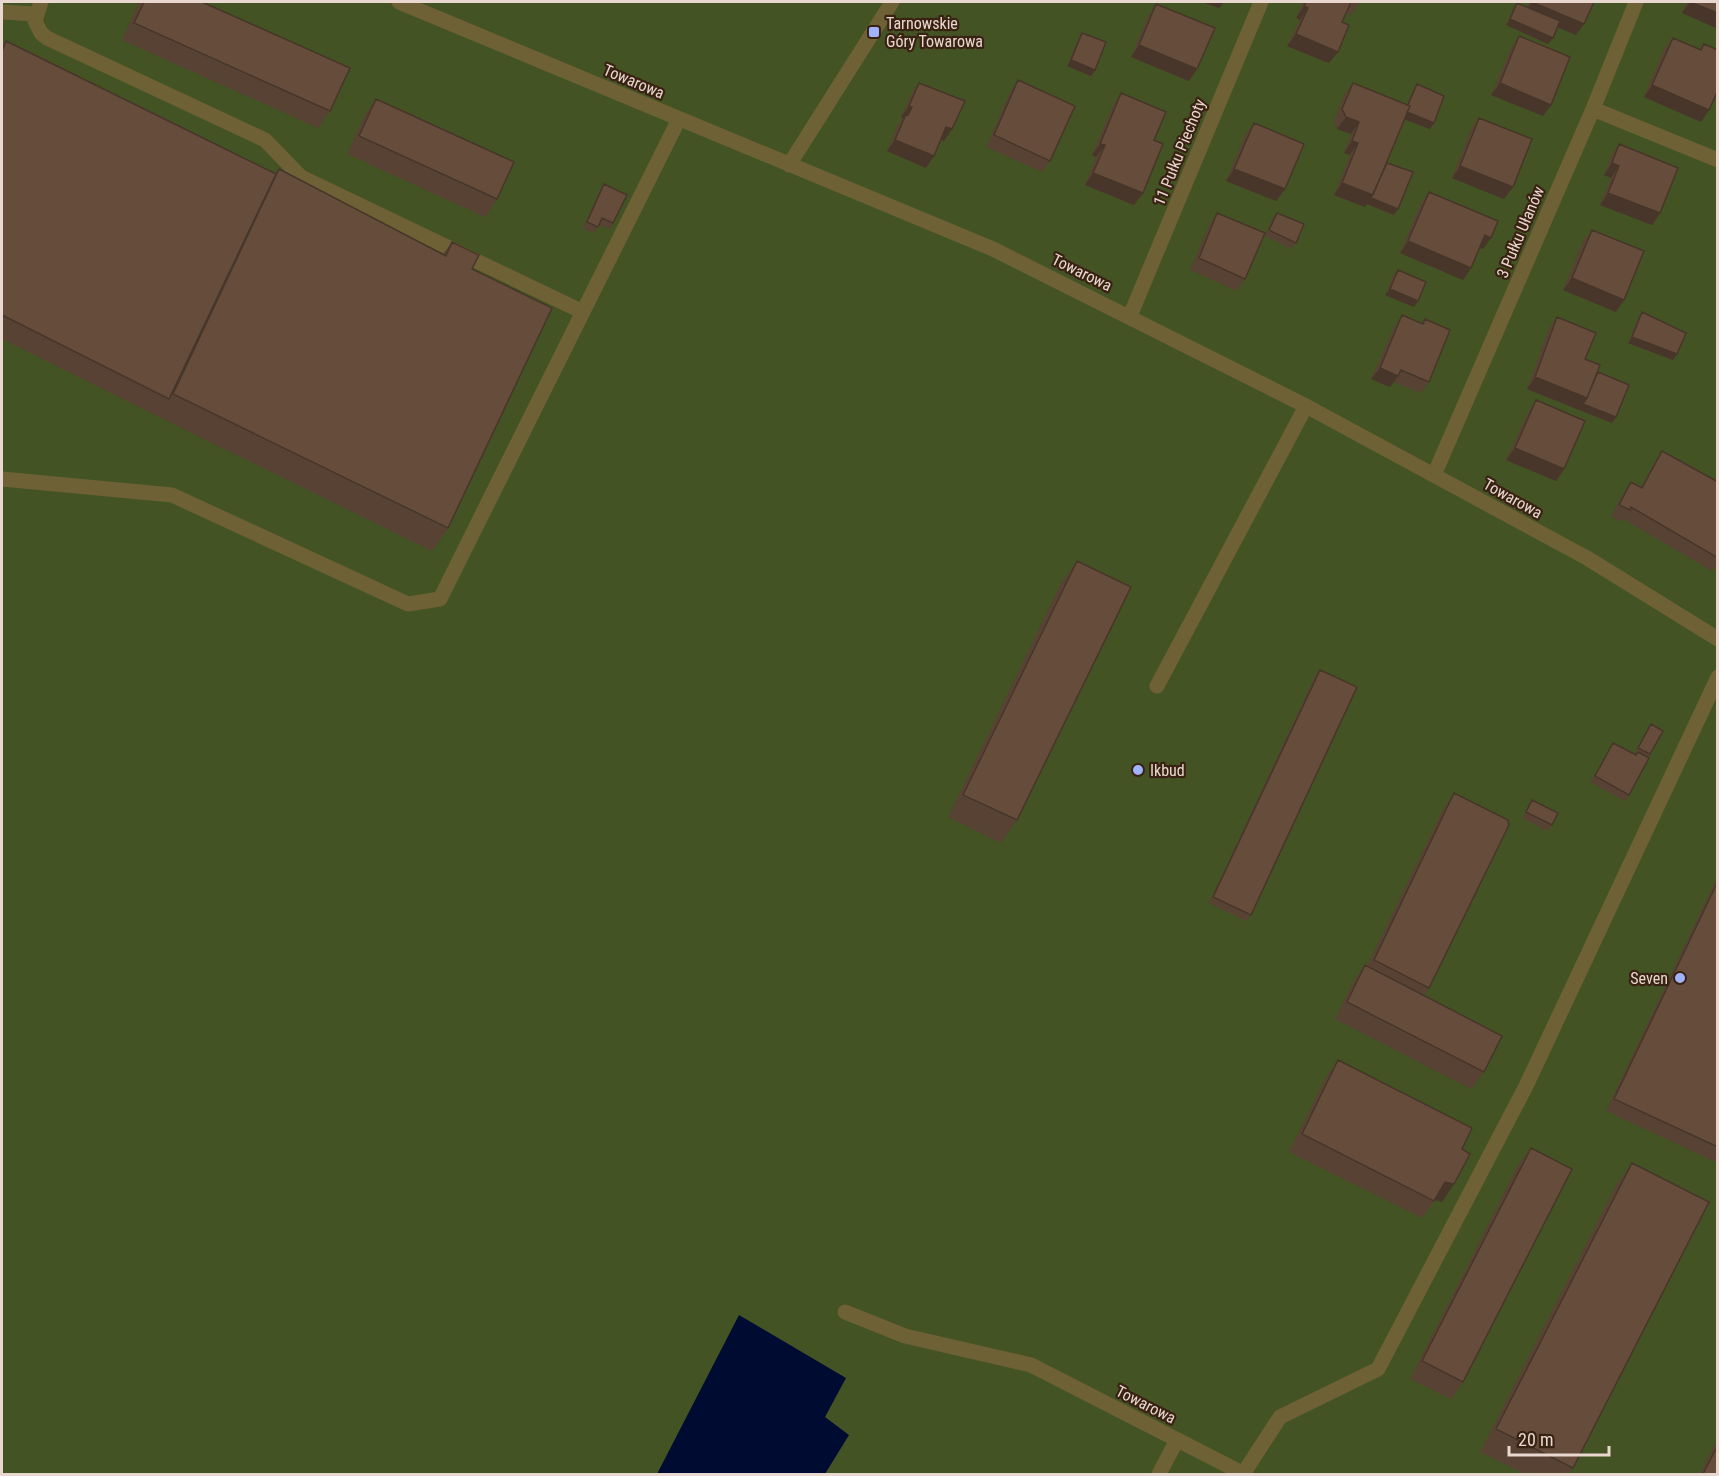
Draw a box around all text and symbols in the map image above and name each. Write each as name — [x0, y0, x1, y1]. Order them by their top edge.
place label: Tarnowskie Góry Towarowa — [886, 14, 983, 51]
marker: Tarnowskie Góry Towarowa — [867, 25, 881, 39]
street label: Towarowa — [600, 60, 667, 103]
street label: 11 Pułku Piechoty — [1149, 96, 1210, 208]
street label: 3 Pułku Ułanów — [1493, 184, 1548, 281]
street label: Towarowa — [1049, 250, 1115, 295]
street label: Towarowa — [1480, 475, 1546, 522]
place label: Ikbud — [1150, 761, 1185, 780]
marker: Ikbud — [1131, 763, 1145, 777]
place label: Seven — [1630, 969, 1668, 988]
marker: Seven — [1673, 971, 1687, 985]
street label: Towarowa — [1113, 1381, 1179, 1428]
scale bar — [1509, 1419, 1610, 1457]
text: 20 m — [1518, 1429, 1553, 1450]

